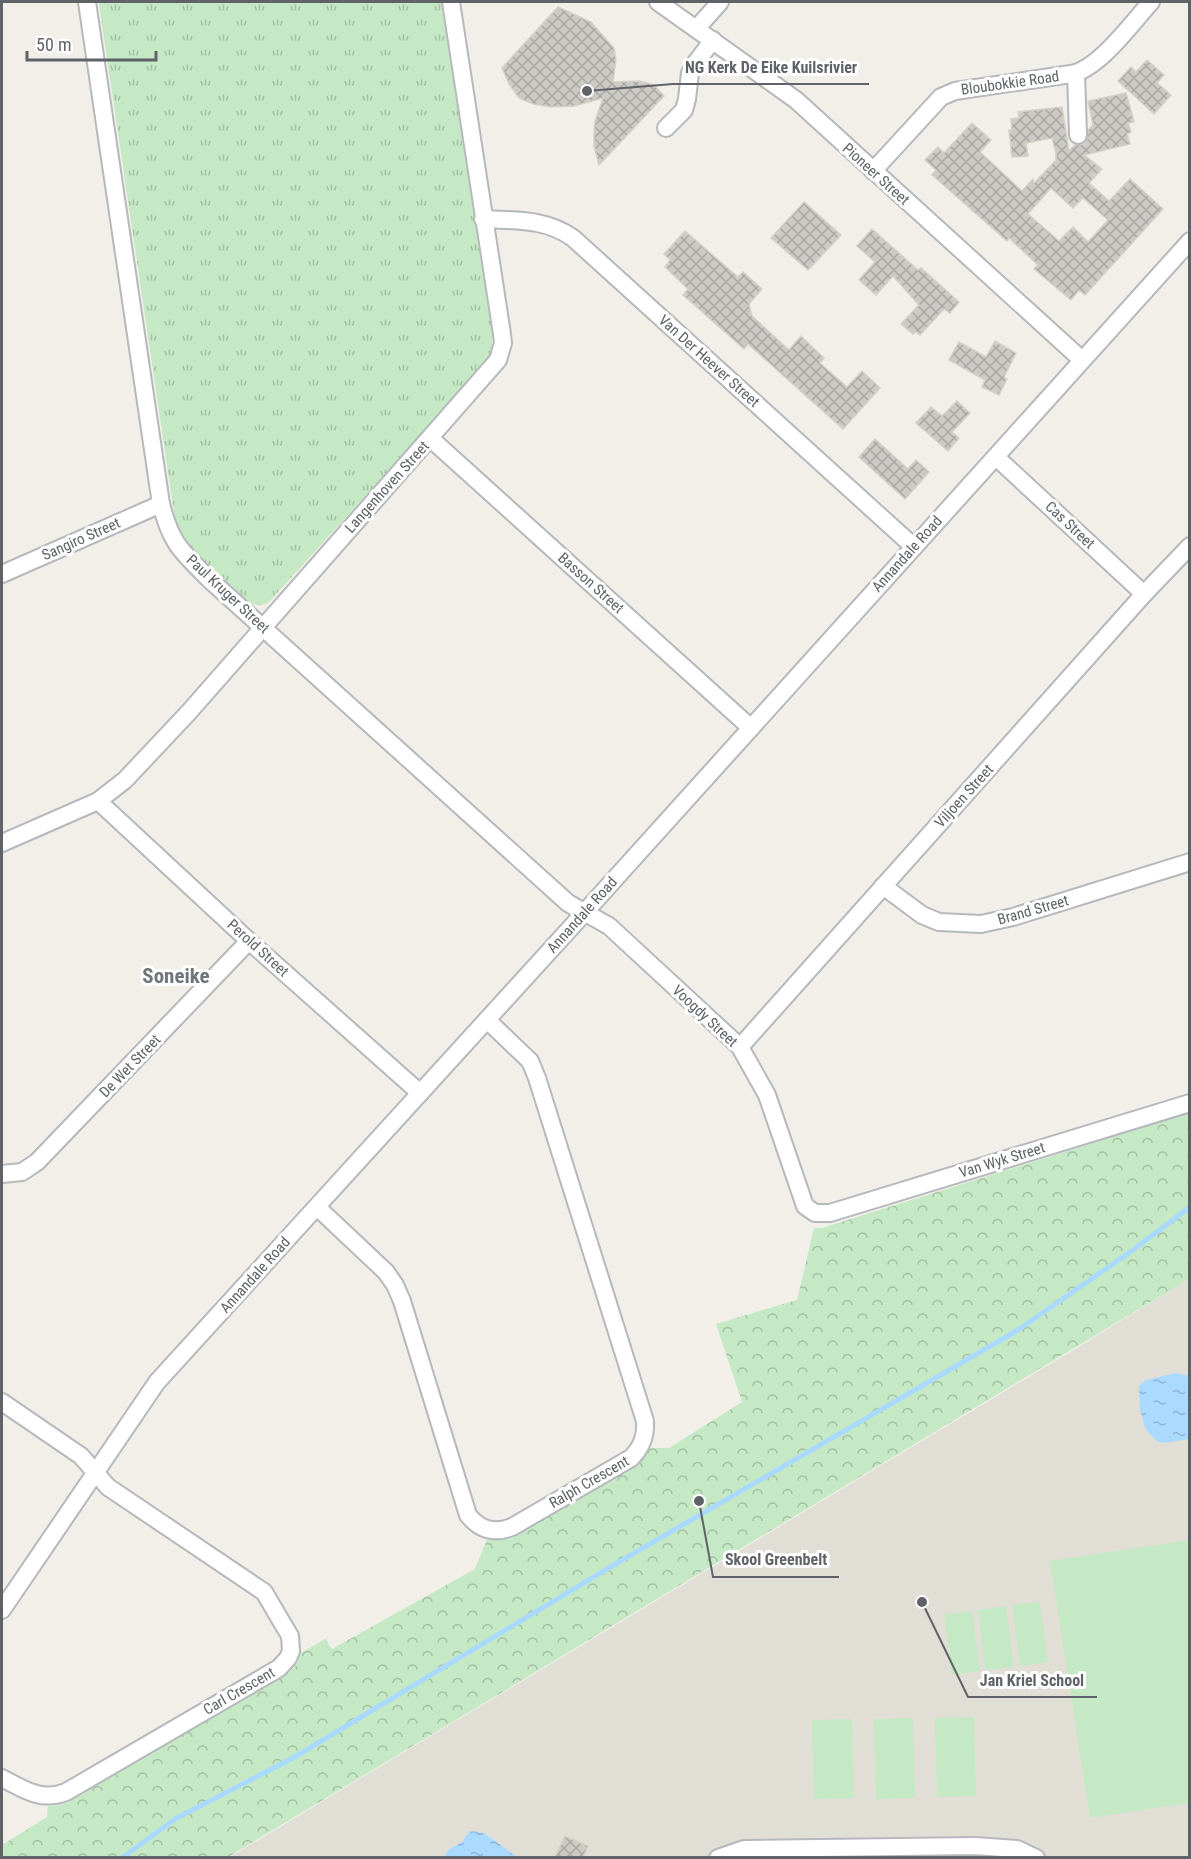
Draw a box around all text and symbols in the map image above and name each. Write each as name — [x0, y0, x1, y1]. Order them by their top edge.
scale bar — [27, 24, 156, 62]
text: 50 m — [36, 34, 71, 55]
callout: NG Kerk De Eike Kuilsrivier — [673, 50, 869, 84]
text: NG Kerk De Eike Kuilsrivier — [685, 58, 857, 77]
street label: Bloubokkie Road — [960, 67, 1060, 99]
street label: Pioneer Street — [839, 139, 913, 209]
street label: Van Der Heever Street — [655, 311, 763, 411]
street label: Langenhoven Street — [341, 437, 433, 537]
street label: Cas Street — [1042, 498, 1098, 552]
street label: Annandale Road — [868, 512, 946, 596]
street label: Sangiro Street — [39, 514, 123, 564]
street label: Basson Street — [554, 549, 628, 617]
street label: Paul Kruger Street — [183, 551, 273, 637]
street label: Viljoen Street — [931, 761, 997, 831]
street label: Annandale Road — [543, 873, 621, 957]
street label: Brand Street — [995, 891, 1071, 929]
street label: Perold Street — [223, 916, 293, 980]
district label: Soneike — [142, 964, 210, 988]
street label: Voogdy Street — [669, 981, 741, 1051]
street label: De Wet Street — [96, 1031, 164, 1101]
street label: Van Wyk Street — [957, 1138, 1047, 1182]
street label: Annandale Road — [216, 1233, 294, 1317]
street label: Ralph Crescent — [546, 1452, 632, 1512]
callout: Skool Greenbelt — [713, 1543, 839, 1577]
text: Skool Greenbelt — [725, 1550, 827, 1569]
street label: Carl Crescent — [200, 1663, 278, 1719]
callout: Jan Kriel School — [968, 1663, 1097, 1697]
text: Jan Kriel School — [980, 1671, 1084, 1690]

